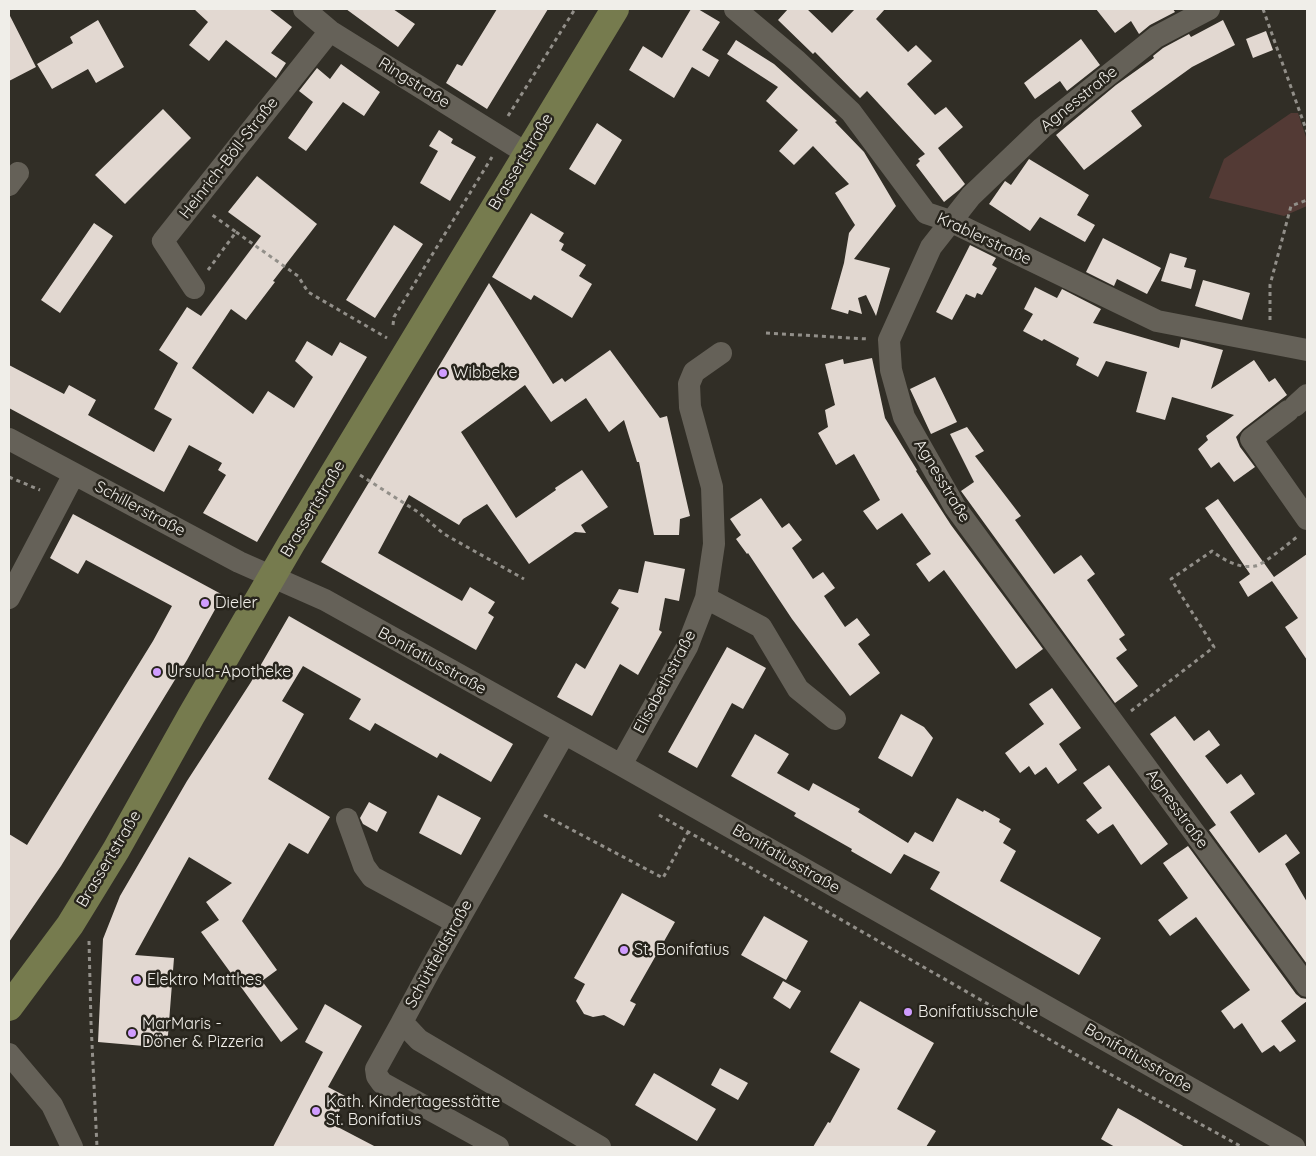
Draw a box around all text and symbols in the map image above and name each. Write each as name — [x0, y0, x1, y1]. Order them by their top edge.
street label: Ringstraße — [375, 54, 453, 112]
street label: Agnesstraße — [1037, 62, 1121, 136]
street label: Heinrich-Böll-Straße — [176, 93, 282, 223]
street label: Brassertstraße — [485, 110, 557, 214]
street label: Krablerstraße — [934, 209, 1034, 269]
place label: Wibbeke — [453, 363, 518, 383]
marker: Wibbeke — [437, 367, 449, 379]
street label: Agnesstraße — [910, 436, 974, 526]
street label: Brassertstraße — [277, 457, 349, 561]
street label: Schillerstraße — [92, 477, 188, 541]
place label: Dieler — [215, 593, 258, 613]
marker: Dieler — [199, 597, 211, 609]
street label: Bonifatiusstraße — [374, 623, 490, 699]
street label: Elisabethstraße — [630, 627, 700, 737]
place label: Ursula-Apotheke — [167, 662, 291, 682]
marker: Ursula-Apotheke — [151, 666, 163, 678]
street label: Agnesstraße — [1142, 766, 1212, 852]
street label: Brassertstraße — [73, 807, 145, 911]
street label: Bonifatiusstraße — [729, 820, 843, 898]
street label: Schüttfeldstraße — [401, 897, 477, 1011]
place label: St. Bonifatius — [634, 940, 729, 960]
marker: St. Bonifatius — [618, 944, 630, 956]
place label: Elektro Matthes — [147, 970, 262, 990]
marker: Elektro Matthes — [131, 974, 143, 986]
place label: Bonifatiusschule — [918, 1002, 1038, 1022]
marker: Bonifatiusschule — [902, 1006, 914, 1018]
place label: MarMaris - Döner & Pizzeria — [142, 1014, 264, 1052]
street label: Bonifatiusstraße — [1081, 1019, 1195, 1097]
marker: MarMaris - Döner & Pizzeria — [126, 1027, 138, 1039]
place label: Kath. Kindertagesstätte St. Bonifatius — [326, 1092, 500, 1130]
marker: Kath. Kindertagesstätte St. Bonifatius — [310, 1105, 322, 1117]

